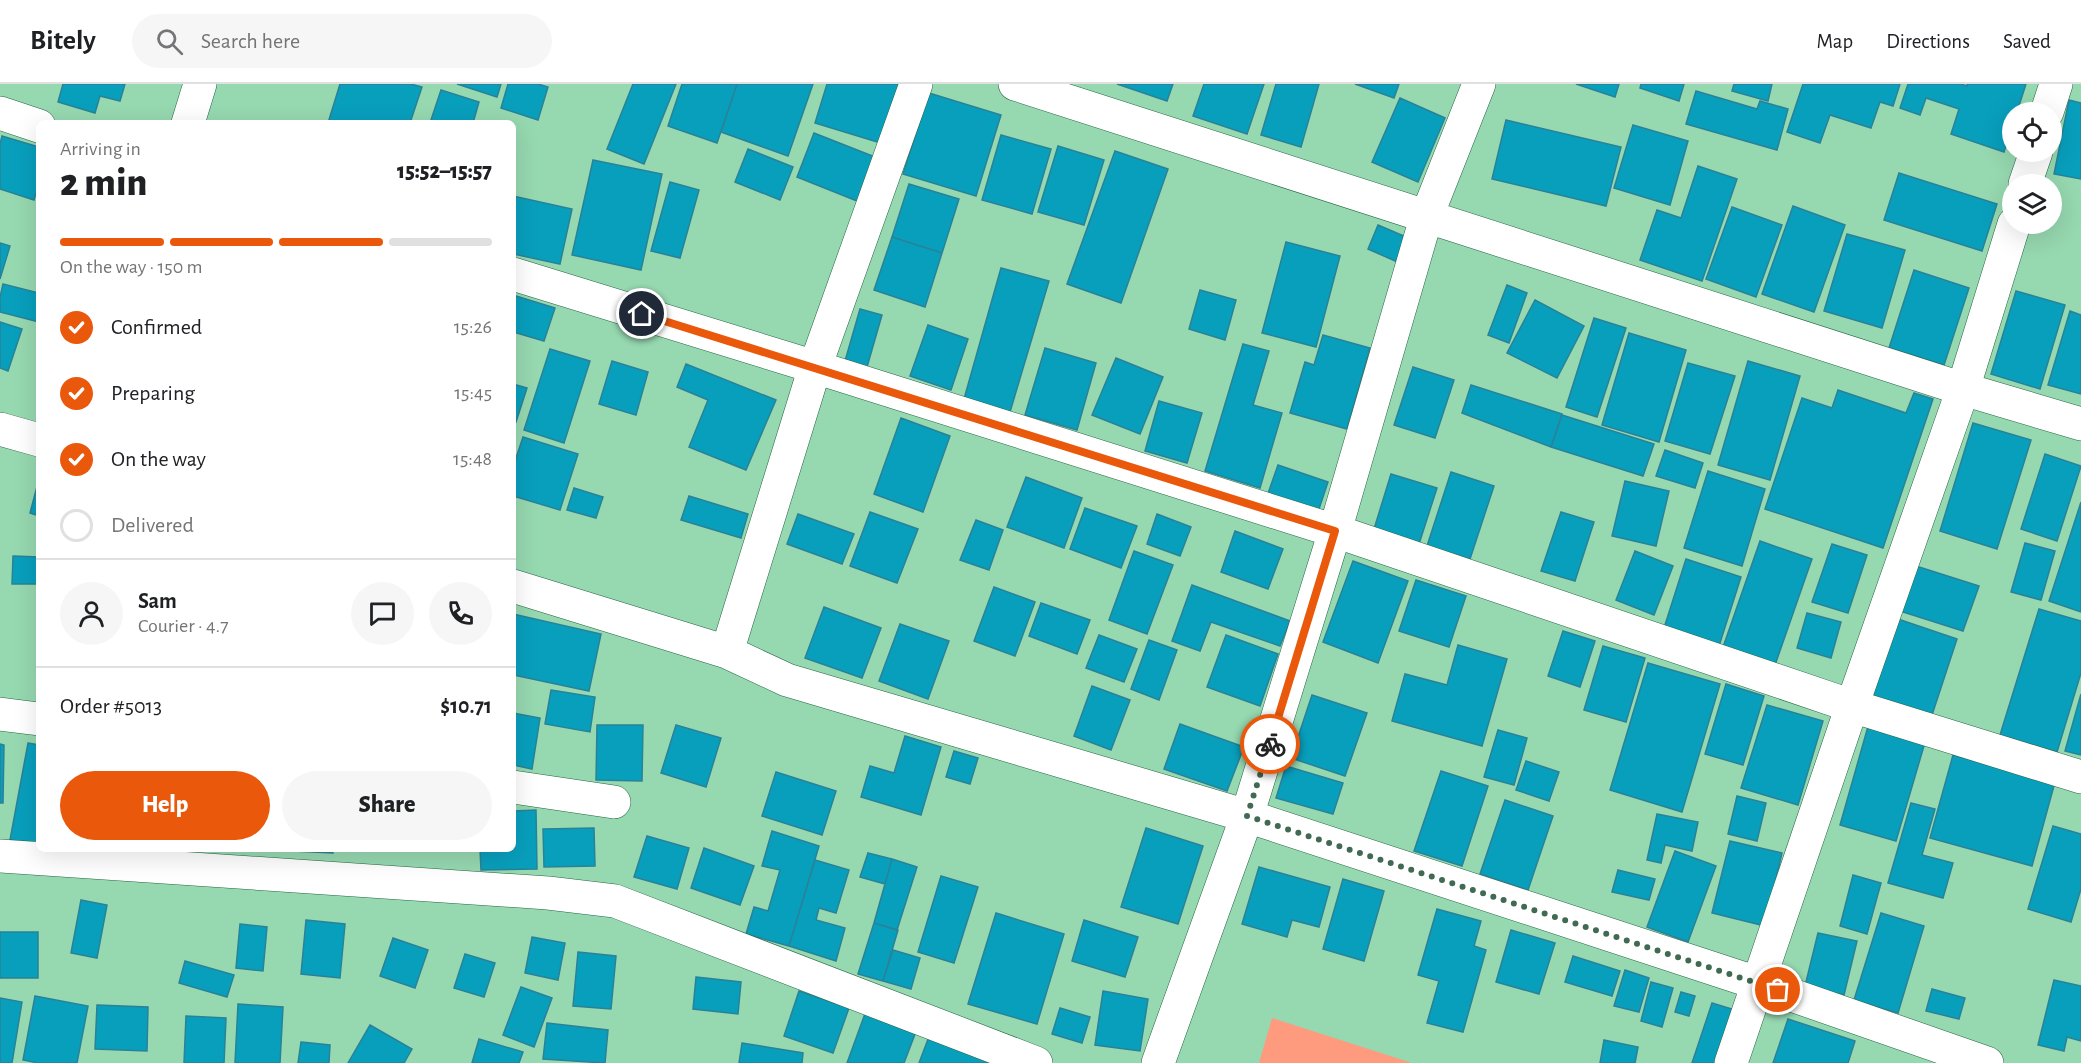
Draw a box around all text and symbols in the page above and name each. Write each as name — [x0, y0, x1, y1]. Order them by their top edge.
search box — [132, 14, 552, 68]
icon: search — [153, 25, 186, 58]
text: Bitely — [30, 27, 96, 55]
text: Search here — [201, 30, 300, 52]
text: Map — [1817, 31, 1853, 52]
text: Directions — [1886, 31, 1970, 52]
text: Saved — [2003, 31, 2051, 52]
map controls — [2002, 102, 2062, 234]
button: locate — [2002, 102, 2062, 162]
text: Arriving in — [60, 139, 141, 159]
text: 15:52–15:57 — [397, 160, 492, 182]
text: 2 min — [60, 164, 147, 203]
button: layers — [2002, 174, 2062, 234]
text: On the way · 150 m — [60, 257, 203, 277]
pin — [616, 288, 667, 339]
icon: home — [625, 297, 658, 330]
icon: check — [60, 311, 93, 344]
text: Confirmed — [111, 316, 202, 338]
text: 15:26 — [454, 317, 492, 337]
icon: check — [60, 377, 93, 410]
text: Preparing — [111, 382, 195, 404]
text: 15:45 — [454, 383, 492, 403]
icon: check — [60, 443, 93, 476]
text: On the way — [111, 448, 206, 470]
text: 15:48 — [453, 449, 492, 469]
text: Delivered — [111, 514, 194, 536]
button: person — [60, 582, 123, 645]
button: chat — [351, 582, 414, 645]
button: phone — [429, 582, 492, 645]
text: Sam — [138, 590, 177, 612]
text: Courier · 4.7 — [138, 616, 229, 636]
text: Order #5013 — [60, 695, 162, 717]
text: $10.71 — [440, 695, 492, 717]
courier — [1240, 714, 1300, 774]
icon: bike — [1254, 728, 1287, 761]
button: Help — [60, 771, 270, 840]
button: Share — [282, 771, 492, 840]
pin — [1752, 964, 1803, 1015]
icon: bag — [1761, 973, 1794, 1006]

